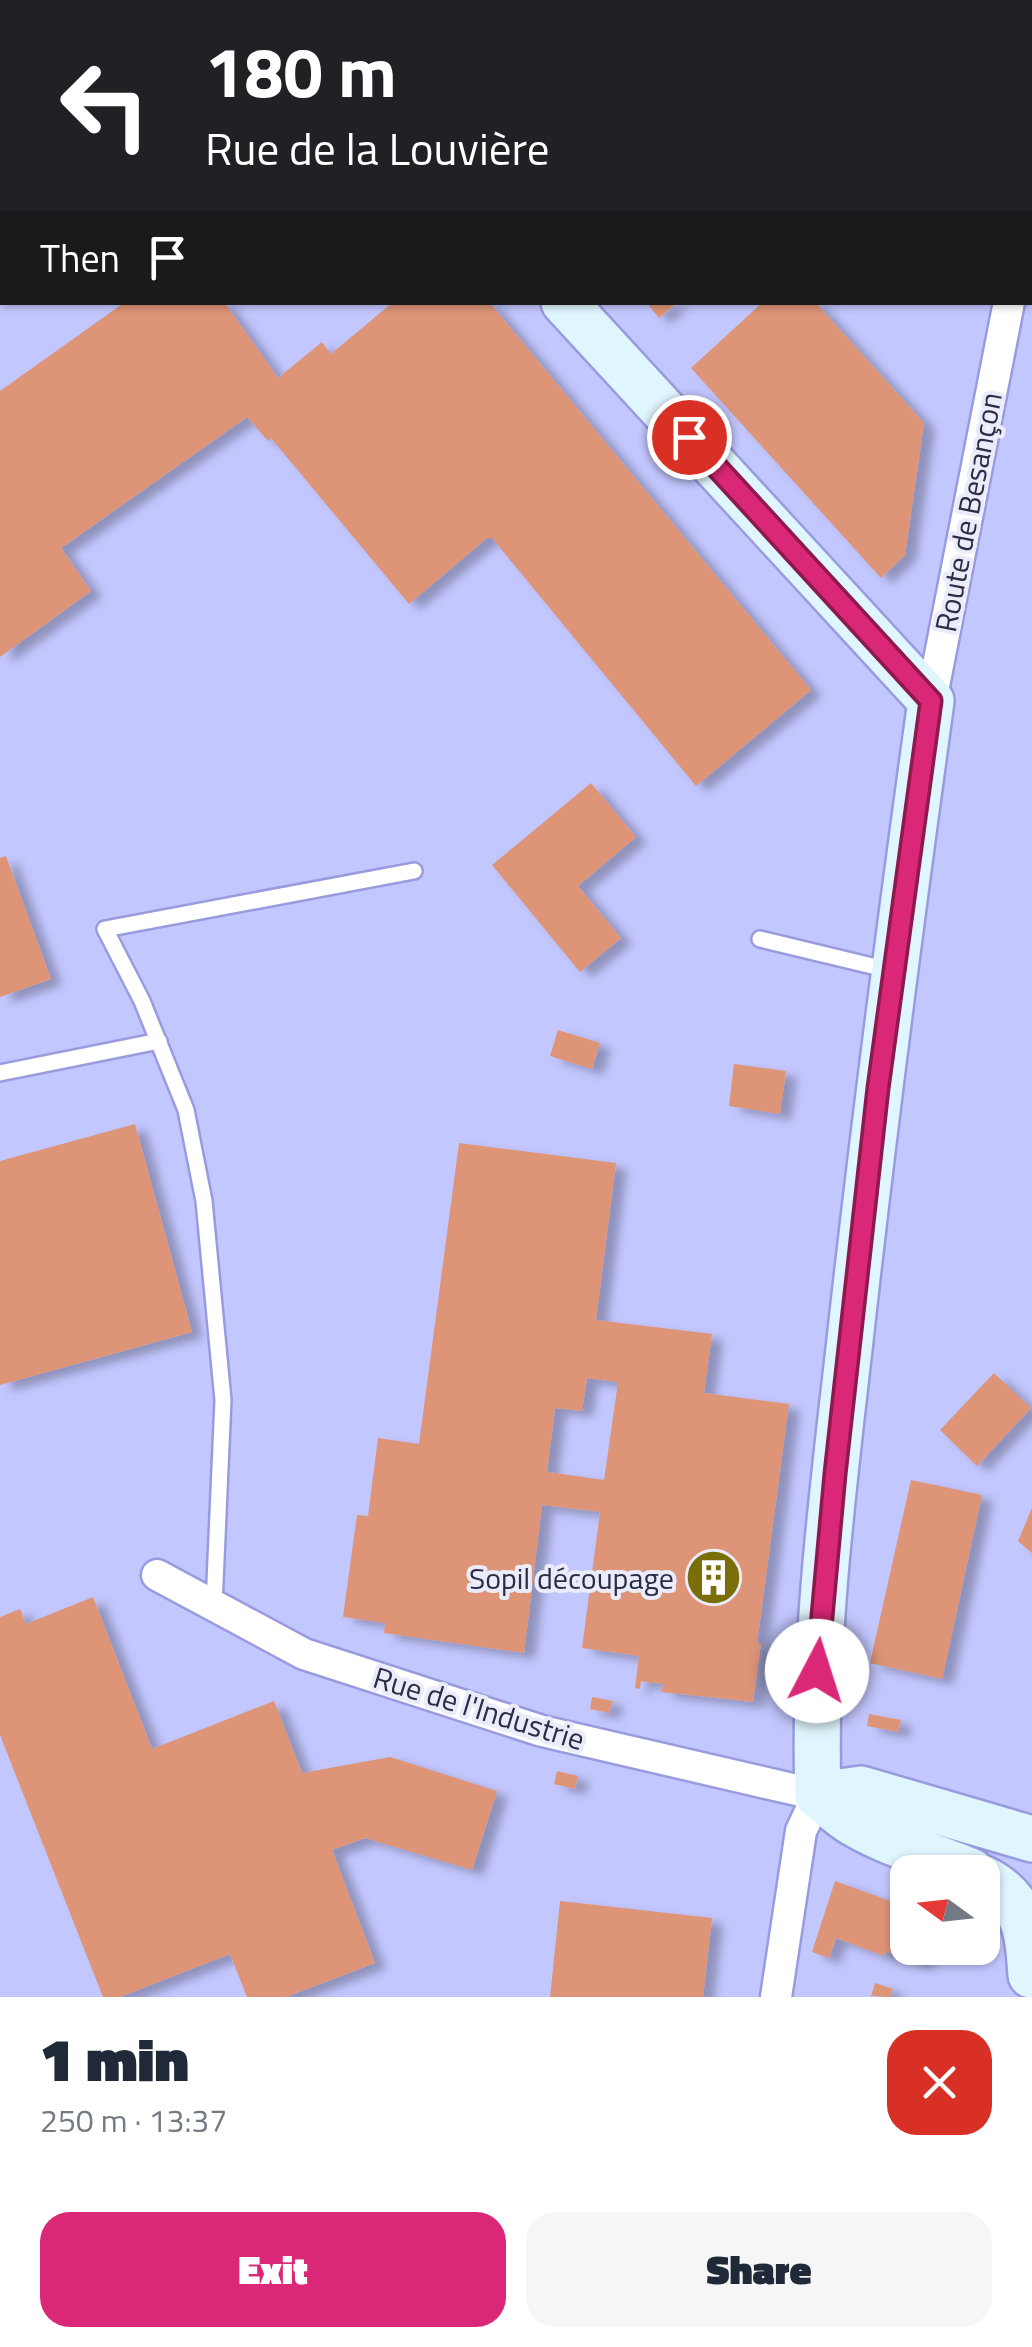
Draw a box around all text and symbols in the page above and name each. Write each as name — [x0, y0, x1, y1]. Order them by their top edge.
text: 180 m — [205, 18, 397, 124]
icon: left — [40, 40, 170, 170]
text: Rue de la Louvière — [205, 114, 549, 182]
text: Then — [40, 229, 120, 287]
icon: arrive — [140, 230, 195, 285]
street label: Route de Besançon — [922, 388, 1014, 636]
pin — [647, 395, 732, 480]
icon: arrive — [662, 410, 717, 465]
building icon: Sopil découpage — [683, 1548, 743, 1608]
place label: Sopil découpage — [469, 1555, 674, 1601]
position arrow — [765, 1619, 869, 1723]
street label: Rue de l'Industrie — [368, 1654, 590, 1762]
north arrow — [890, 1855, 1000, 1965]
map controls — [890, 1855, 1000, 1965]
text: 1 min — [40, 2013, 189, 2104]
button: close — [887, 2030, 992, 2135]
text: 250 m · 13:37 — [40, 2096, 227, 2144]
button: Exit — [40, 2212, 506, 2327]
button: Share — [526, 2212, 992, 2327]

